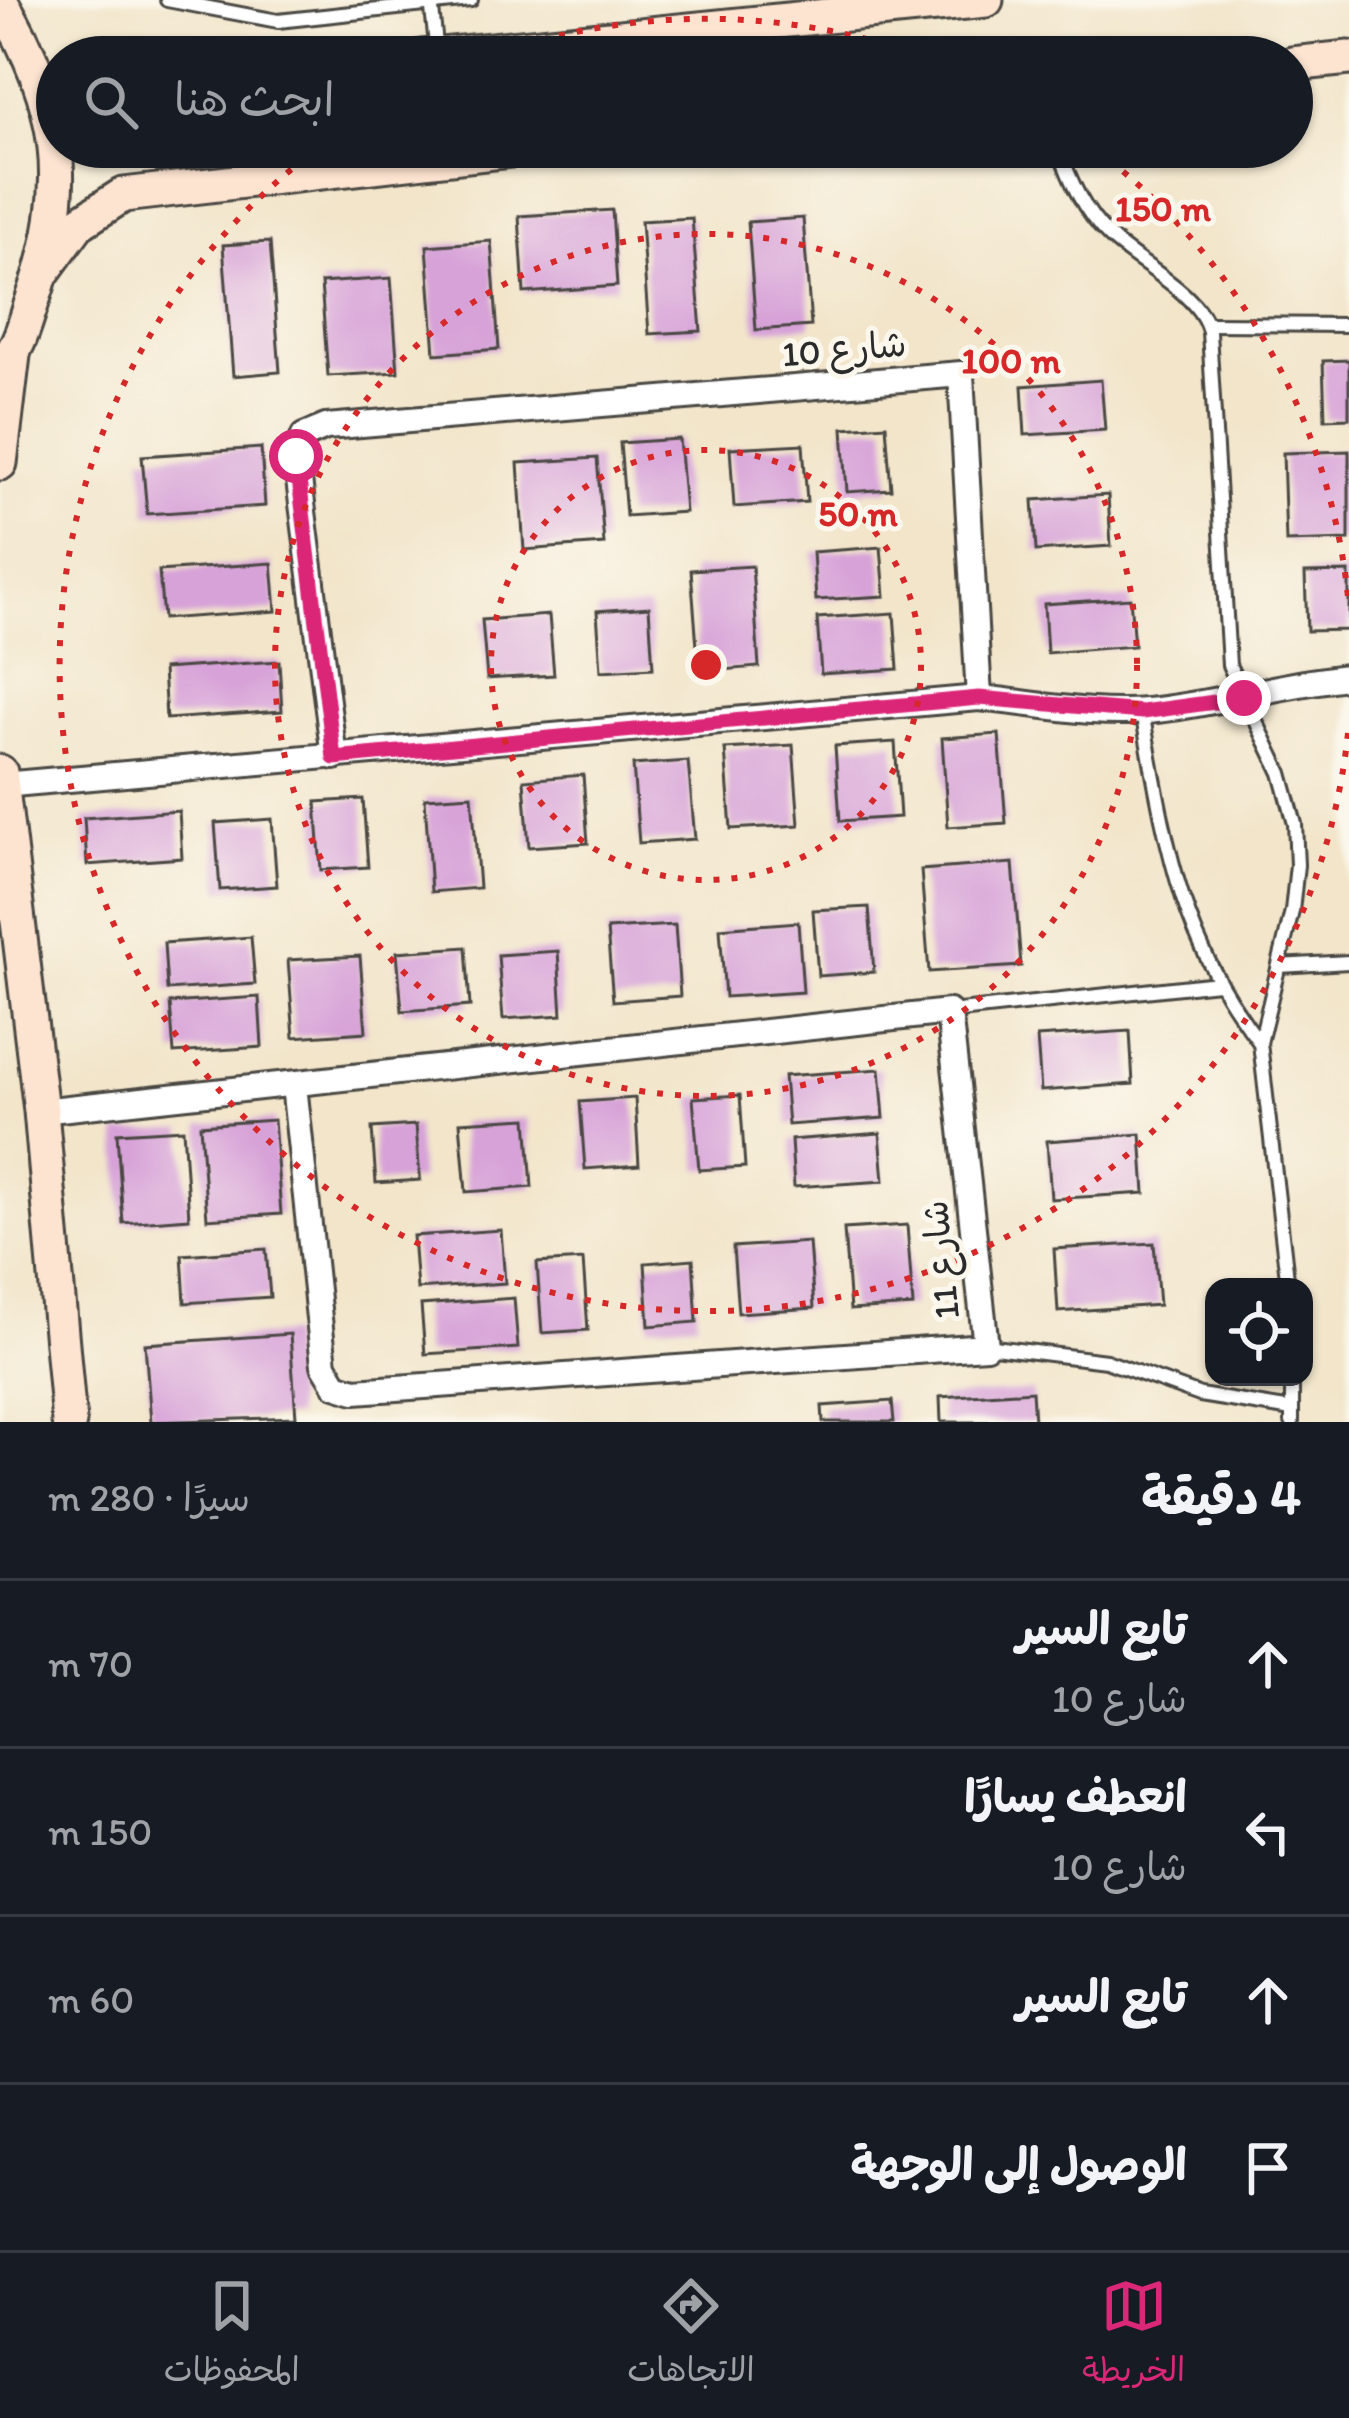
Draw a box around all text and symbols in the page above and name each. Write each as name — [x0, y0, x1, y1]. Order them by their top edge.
search box — [36, 36, 1313, 168]
icon: search — [78, 69, 144, 135]
text: ابحث هنا — [174, 72, 335, 126]
text: 150 m — [1115, 187, 1212, 230]
street label: شارع 10 — [780, 322, 908, 379]
text: 100 m — [961, 339, 1061, 382]
route start — [269, 429, 323, 483]
text: 50 m — [818, 492, 898, 535]
centre of rings — [685, 644, 727, 686]
route end — [1217, 671, 1271, 725]
street label: شارع 11 — [913, 1198, 972, 1322]
map controls — [1205, 1278, 1313, 1386]
button: locate — [1205, 1278, 1313, 1386]
text: 4 دقيقة — [1141, 1466, 1301, 1527]
text: سيرًا · 280 m — [48, 1474, 250, 1521]
text: تابع السير — [1017, 1601, 1187, 1655]
icon: ahead — [1235, 1631, 1301, 1697]
text: 70 m — [48, 1640, 133, 1687]
text: شارع 10 — [1052, 1675, 1187, 1722]
text: انعطف يسارًا — [964, 1769, 1187, 1823]
icon: left — [1235, 1799, 1301, 1865]
text: 150 m — [48, 1808, 152, 1855]
text: شارع 10 — [1052, 1843, 1187, 1890]
icon: ahead — [1235, 1967, 1301, 2033]
text: تابع السير — [1017, 1969, 1187, 2023]
text: 60 m — [48, 1976, 134, 2023]
icon: arrive — [1235, 2135, 1301, 2201]
text: الوصول إلى الوجهة — [850, 2137, 1187, 2191]
tab: المحفوظات — [164, 2273, 300, 2399]
tab: الاتجاهات — [627, 2273, 755, 2399]
tab: الخريطة — [1082, 2273, 1185, 2399]

